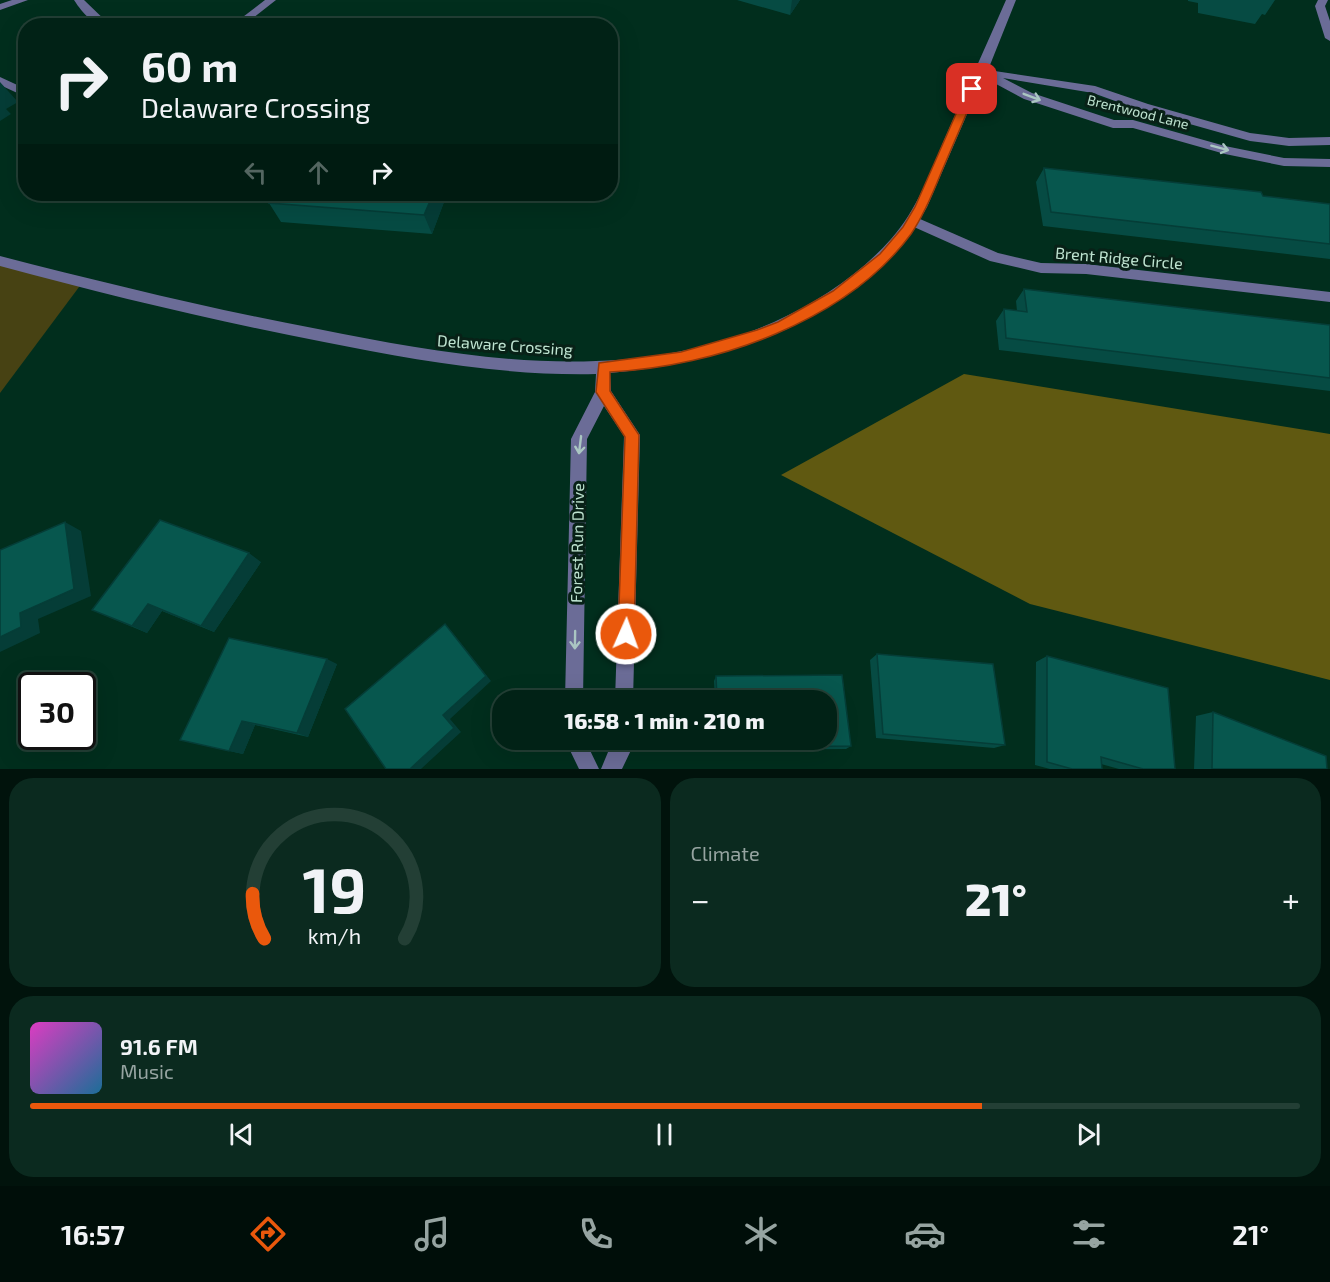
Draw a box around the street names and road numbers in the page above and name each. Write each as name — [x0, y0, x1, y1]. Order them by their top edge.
street label: Brentwood Lane — [1086, 91, 1191, 132]
street label: Brent Ridge Circle — [1054, 242, 1184, 273]
street label: Delaware Crossing — [437, 330, 574, 359]
street label: Forest Run Drive — [566, 483, 587, 603]

